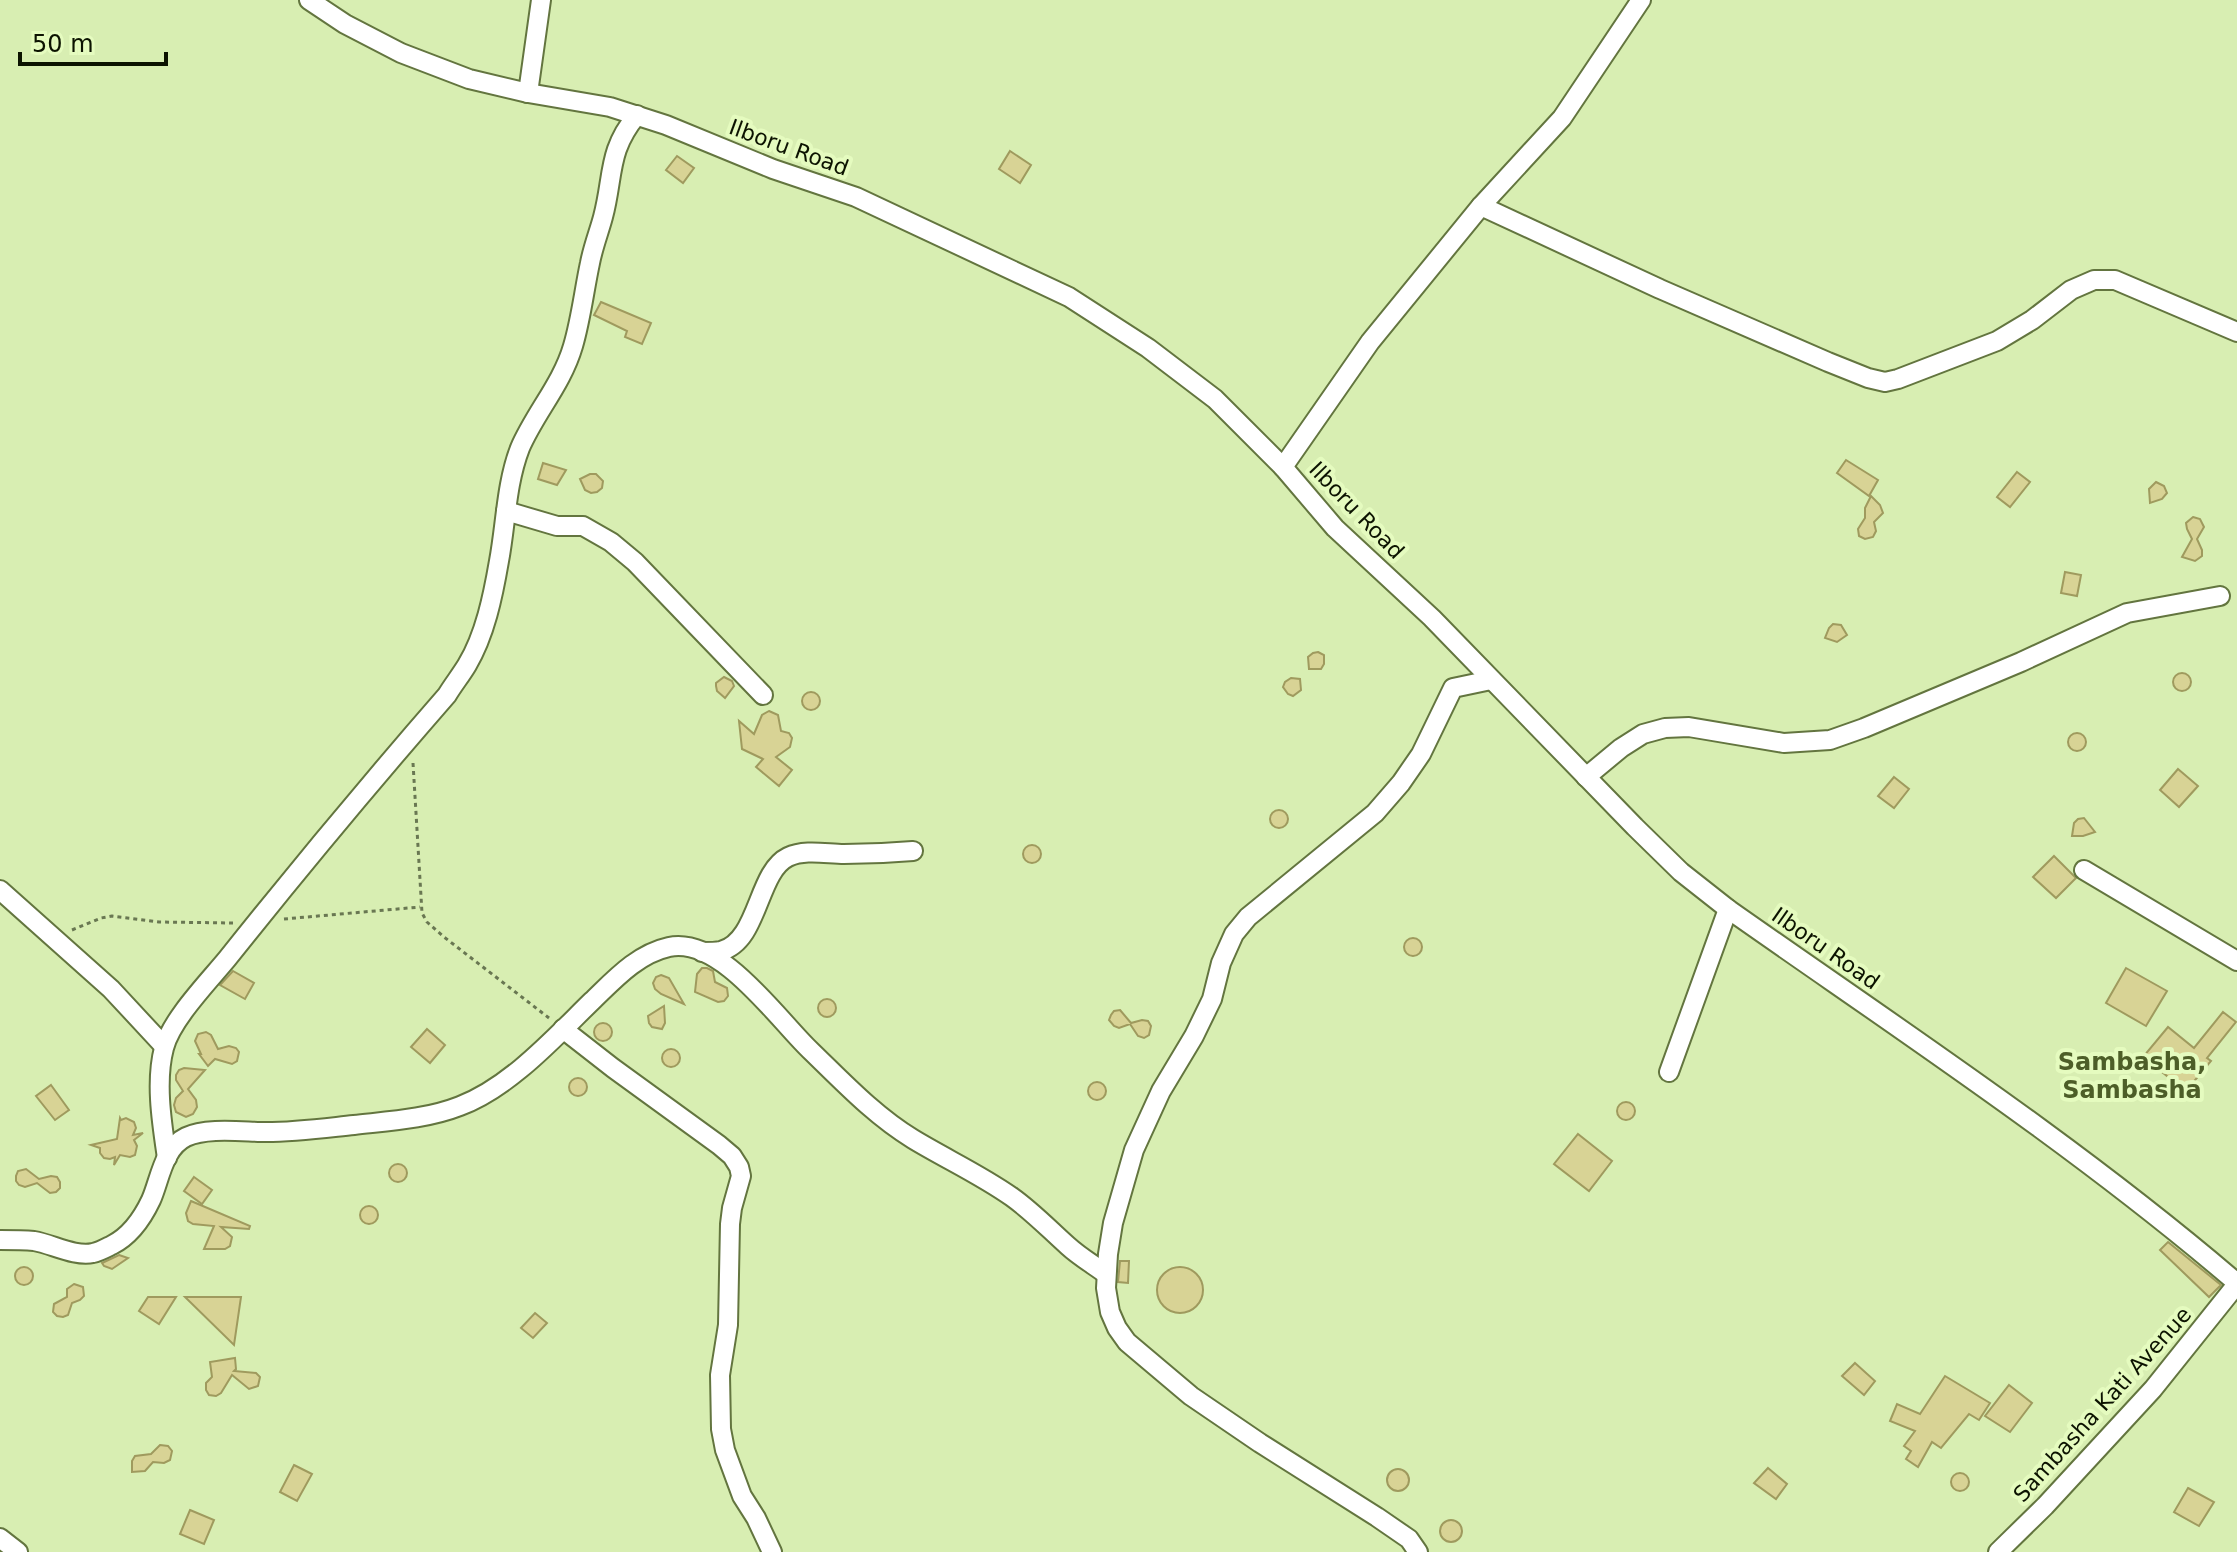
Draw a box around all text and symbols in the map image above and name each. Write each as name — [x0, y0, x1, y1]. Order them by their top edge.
scale bar — [20, 16, 166, 66]
text: 50 m — [32, 30, 94, 58]
street label: Ilboru Road — [726, 114, 852, 181]
street label: Ilboru Road — [1304, 457, 1409, 564]
street label: Ilboru Road — [1767, 902, 1884, 995]
district label: Sambasha, Sambasha — [2058, 1048, 2206, 1104]
street label: Sambasha Kati Avenue — [2008, 1302, 2196, 1507]

